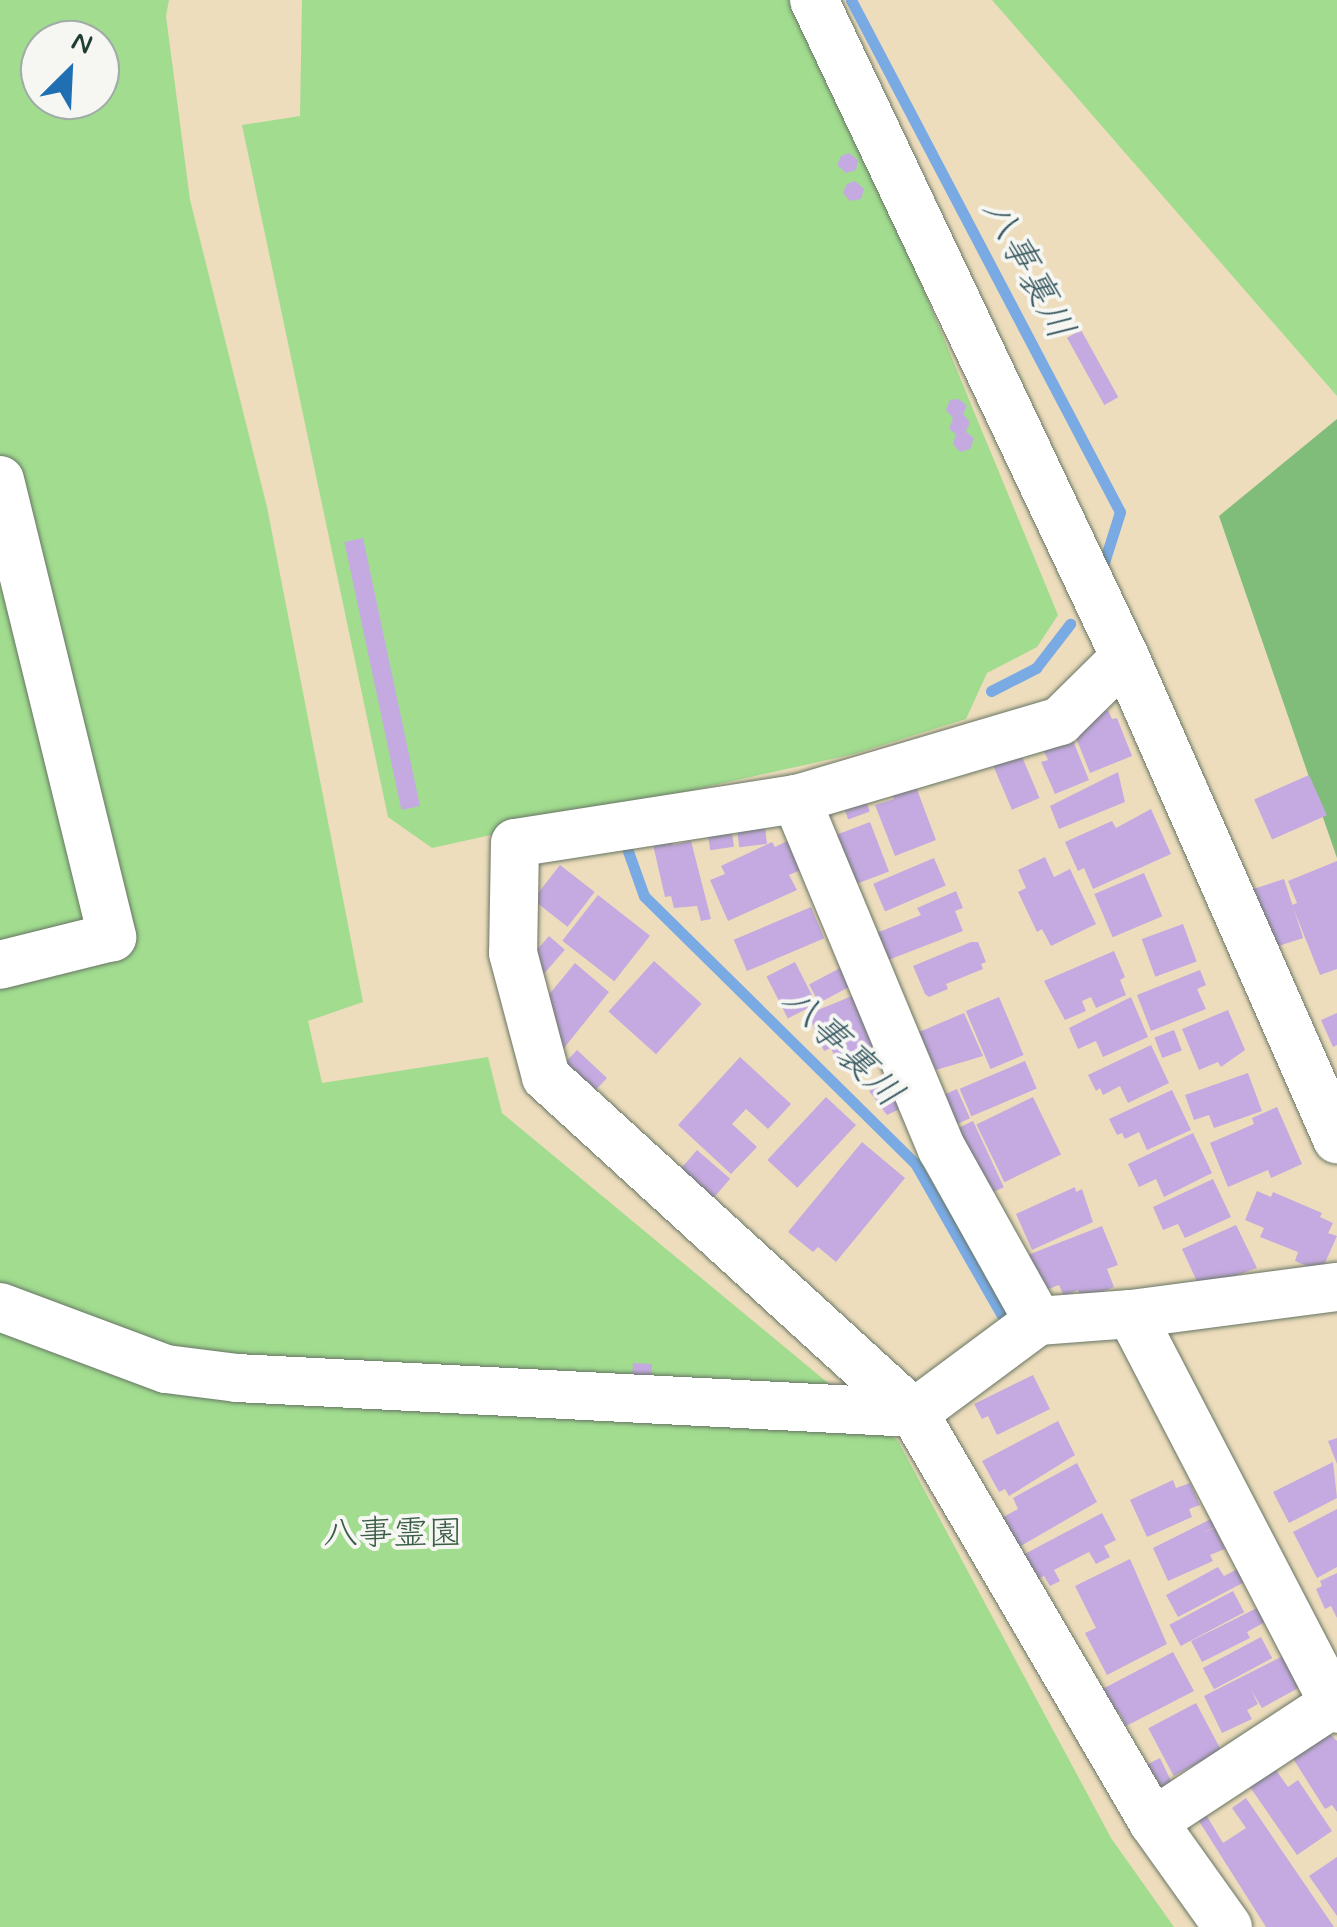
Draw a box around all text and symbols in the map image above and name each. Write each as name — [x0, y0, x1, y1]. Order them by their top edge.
north arrow — [20, 20, 120, 120]
text: N — [66, 23, 98, 65]
water label: 八事裏川 — [971, 192, 1083, 348]
water label: 八事裏川 — [772, 978, 912, 1118]
park label: 八事霊園 — [323, 1513, 463, 1555]

